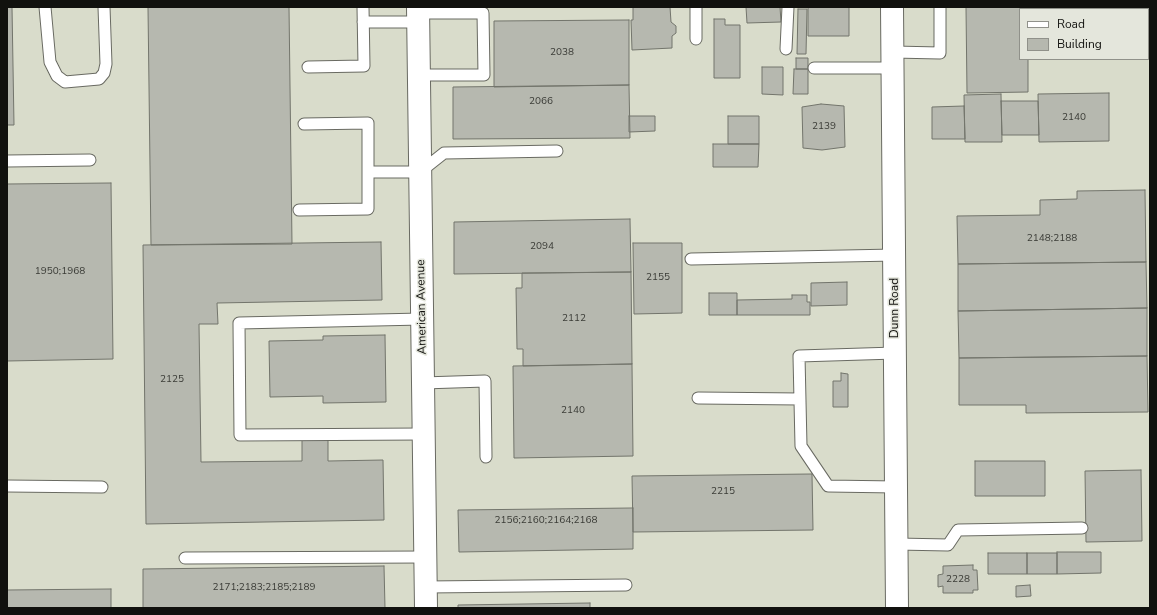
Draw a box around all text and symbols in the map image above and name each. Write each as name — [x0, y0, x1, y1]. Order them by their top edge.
legend — [1019, 8, 1149, 60]
text: Road — [1057, 16, 1085, 32]
text: Building — [1057, 36, 1102, 52]
house number: 2038 — [550, 47, 574, 59]
house number: 2066 — [529, 96, 553, 108]
house number: 2140 — [1062, 112, 1086, 124]
house number: 2139 — [812, 121, 836, 133]
house number: 2148;2188 — [1027, 233, 1077, 245]
house number: 2094 — [530, 241, 554, 253]
street label: American Avenue — [414, 259, 430, 355]
house number: 1950;1968 — [35, 266, 85, 278]
house number: 2155 — [646, 272, 670, 284]
street label: Dunn Road — [888, 278, 902, 338]
house number: 2112 — [562, 313, 586, 325]
house number: 2125 — [160, 374, 184, 386]
house number: 2140 — [561, 405, 585, 417]
house number: 2215 — [711, 486, 735, 498]
house number: 2156;2160;2164;2168 — [495, 515, 597, 527]
house number: 2228 — [946, 574, 970, 586]
house number: 2171;2183;2185;2189 — [213, 582, 315, 594]

